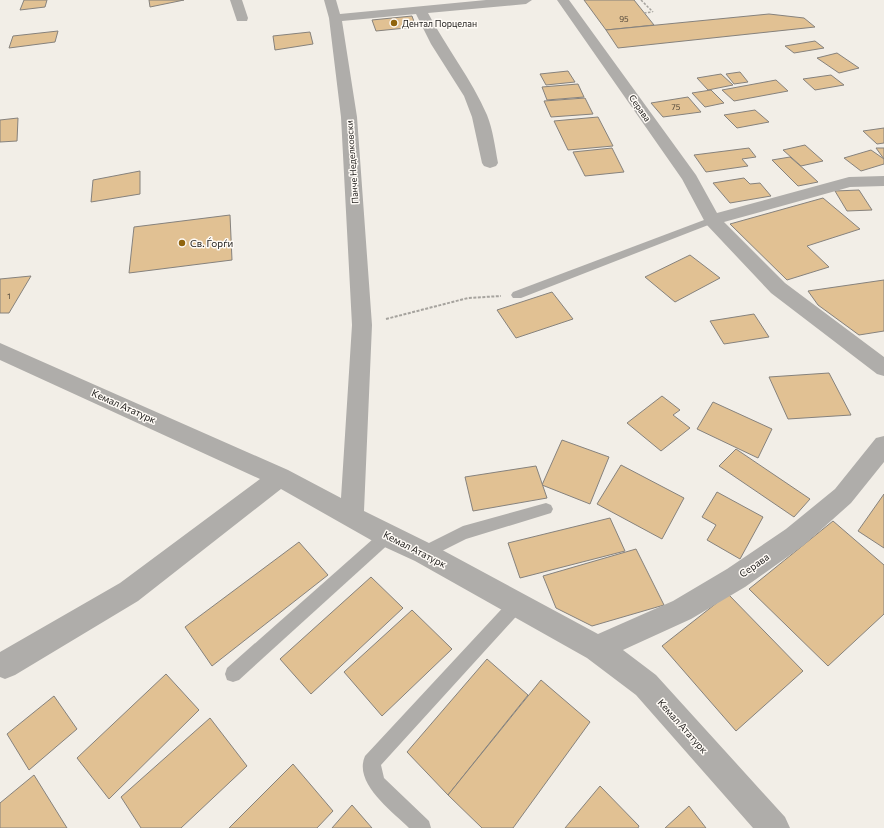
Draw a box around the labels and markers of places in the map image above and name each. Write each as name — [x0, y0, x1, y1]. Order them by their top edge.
marker: Дентал Порцелан — [389, 18, 399, 28]
place label: Дентал Порцелан — [402, 18, 477, 29]
place label: Св. Ѓорѓи — [190, 237, 233, 249]
marker: Св. Ѓорѓи — [177, 238, 187, 248]

